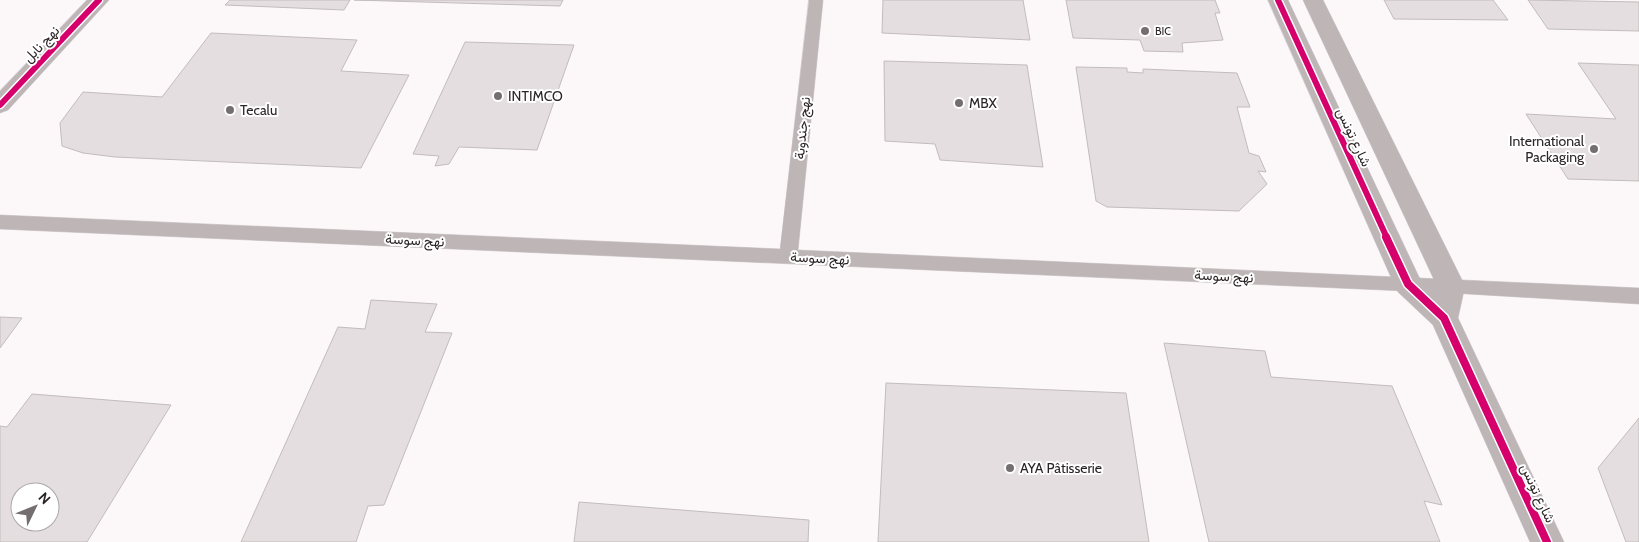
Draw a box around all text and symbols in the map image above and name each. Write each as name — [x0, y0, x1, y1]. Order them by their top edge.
street label: نهج نابل — [19, 22, 65, 68]
place label: BIC — [1155, 24, 1171, 38]
marker: BIC — [1139, 25, 1151, 37]
place label: INTIMCO — [508, 87, 563, 105]
marker: INTIMCO — [492, 90, 504, 102]
place label: MBX — [969, 94, 997, 112]
street label: نهج جندوبة — [790, 96, 816, 160]
marker: MBX — [953, 97, 965, 109]
place label: Tecalu — [240, 101, 277, 119]
marker: Tecalu — [224, 104, 236, 116]
street label: شارع تونس — [1331, 105, 1375, 170]
place label: International Packaging — [1509, 132, 1585, 166]
marker: International Packaging — [1588, 143, 1600, 155]
street label: نهج سوسة — [385, 229, 445, 253]
street label: نهج سوسة — [790, 247, 850, 271]
street label: نهج سوسة — [1194, 265, 1254, 289]
place label: AYA Pâtisserie — [1020, 459, 1102, 477]
street label: شارع تونس — [1515, 461, 1559, 526]
marker: AYA Pâtisserie — [1004, 462, 1016, 474]
north arrow — [10, 482, 60, 532]
text: N — [35, 488, 54, 508]

